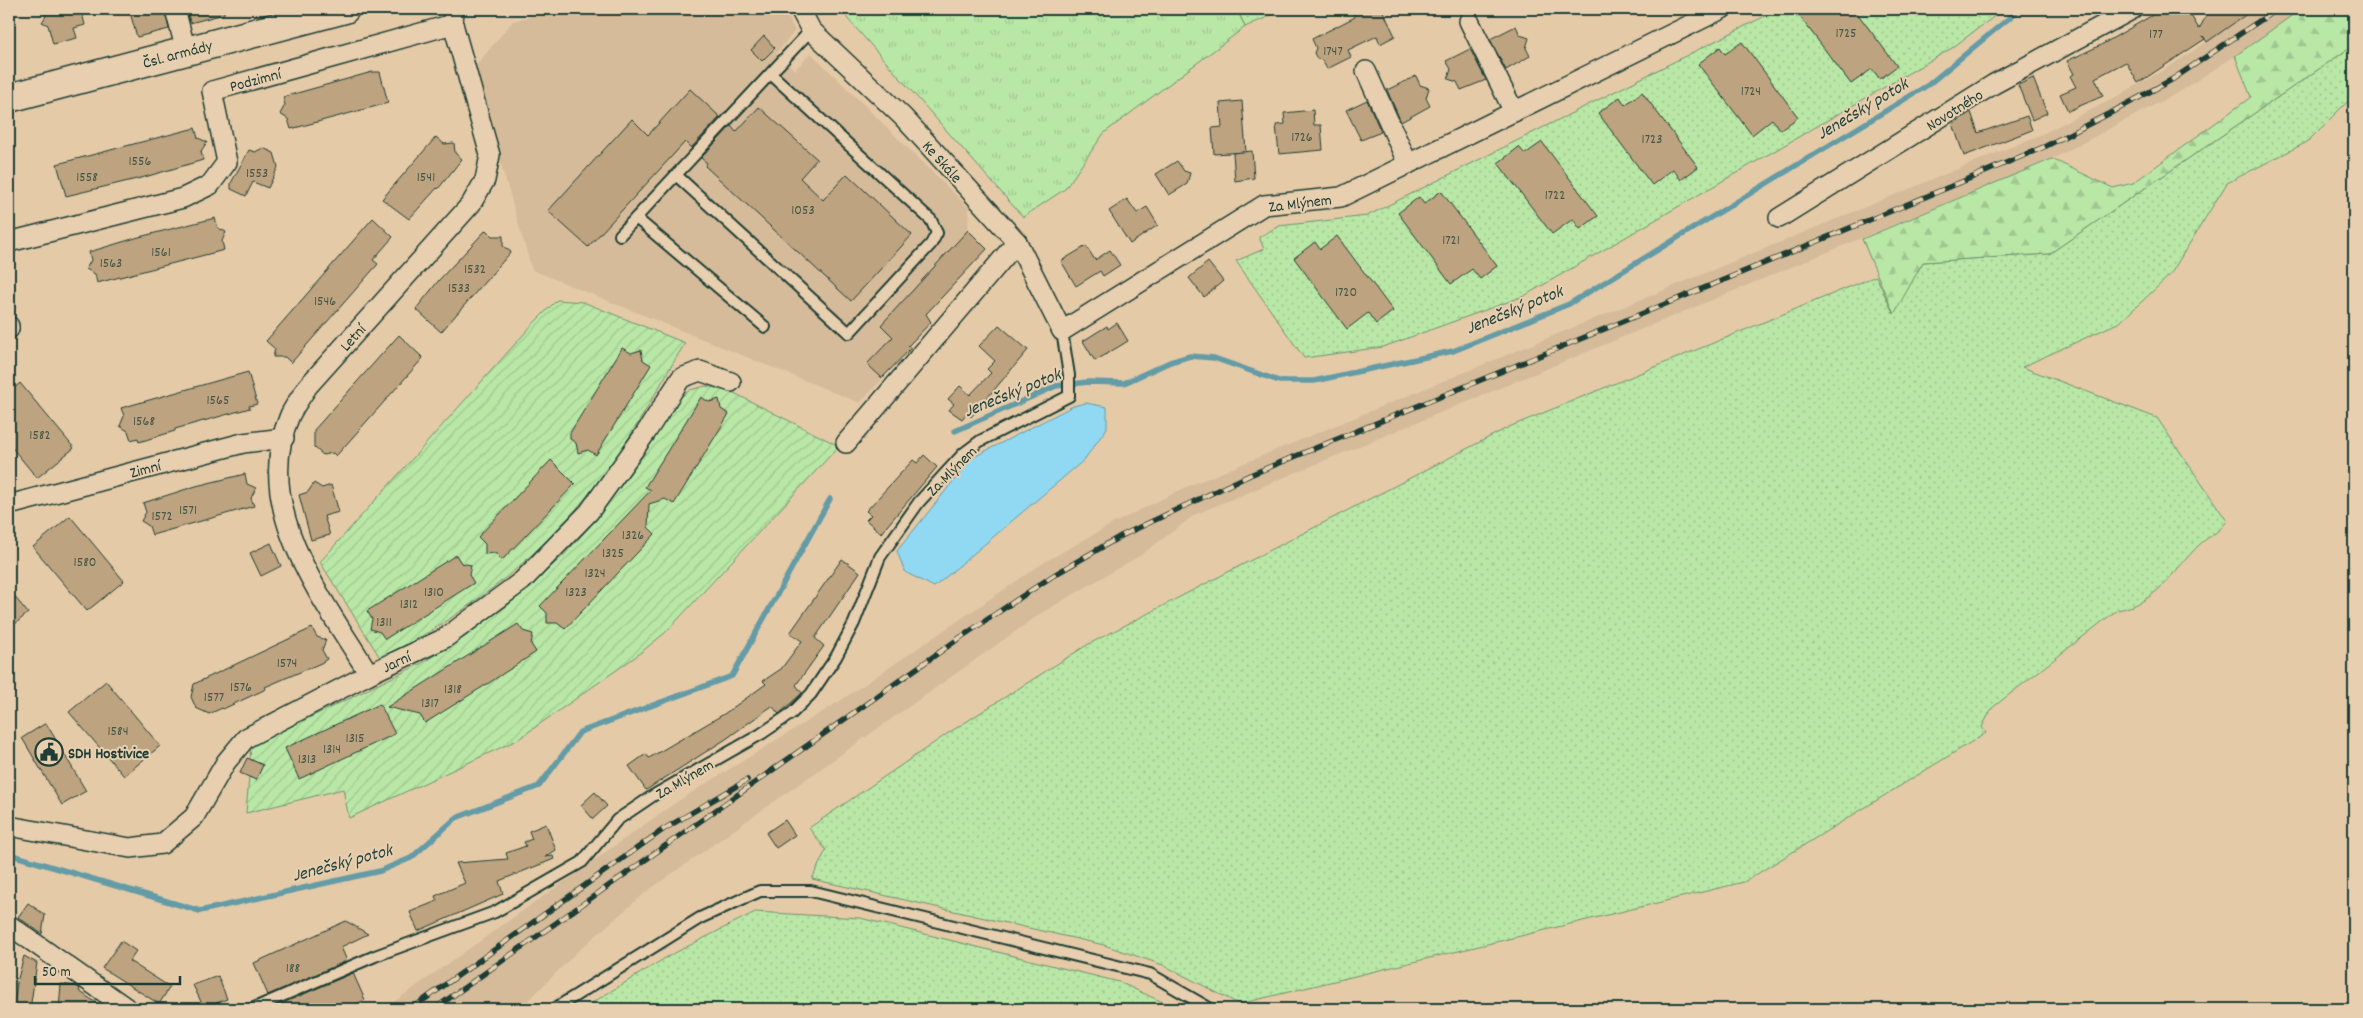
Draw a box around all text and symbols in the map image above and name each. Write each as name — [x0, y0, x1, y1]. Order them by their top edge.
house number: 1725 — [1835, 24, 1857, 44]
house number: 177 — [2149, 25, 2163, 45]
street label: Čsl. armády — [140, 35, 215, 76]
house number: 1747 — [1323, 42, 1343, 62]
street label: Podzimní — [227, 63, 285, 99]
water label: Jenečský potok — [1813, 72, 1915, 147]
house number: 1724 — [1741, 82, 1761, 102]
street label: Novotného — [1922, 85, 1988, 138]
house number: 1726 — [1291, 128, 1313, 148]
house number: 1723 — [1642, 130, 1662, 150]
street label: Ke Skále — [916, 136, 967, 189]
house number: 1556 — [129, 152, 152, 172]
house number: 1553 — [246, 164, 268, 184]
house number: 1558 — [76, 168, 98, 188]
house number: 1541 — [417, 168, 435, 188]
house number: 1722 — [1545, 186, 1565, 206]
street label: Za Mlýnem — [1267, 189, 1333, 220]
house number: 1053 — [791, 201, 815, 221]
house number: 1721 — [1442, 231, 1460, 251]
house number: 1561 — [151, 243, 171, 263]
house number: 1563 — [100, 254, 122, 274]
house number: 1532 — [464, 260, 486, 280]
house number: 1533 — [448, 279, 470, 299]
water label: Jenečský potok — [1463, 280, 1569, 342]
house number: 1720 — [1335, 283, 1357, 303]
house number: 1546 — [314, 292, 336, 312]
street label: Letní — [335, 319, 373, 357]
water label: Jenečský potok — [961, 363, 1067, 425]
house number: 1565 — [207, 391, 229, 411]
house number: 1568 — [133, 412, 155, 432]
house number: 1582 — [29, 426, 51, 446]
street label: Za Mlýnem — [922, 441, 983, 502]
street label: Zimní — [128, 455, 165, 486]
house number: 1571 — [179, 501, 197, 521]
house number: 1572 — [151, 507, 173, 527]
house number: 1326 — [622, 526, 644, 546]
house number: 1325 — [602, 544, 624, 564]
house number: 1580 — [74, 553, 96, 573]
house number: 1324 — [584, 564, 606, 584]
house number: 1310 — [424, 583, 444, 603]
house number: 1323 — [565, 583, 587, 603]
house number: 1312 — [400, 595, 418, 615]
house number: 1311 — [376, 613, 392, 633]
street label: Jarní — [379, 646, 416, 680]
house number: 1574 — [277, 654, 297, 674]
house number: 1576 — [230, 678, 252, 698]
house number: 1318 — [444, 680, 462, 700]
house number: 1577 — [204, 688, 224, 708]
house number: 1317 — [421, 694, 439, 714]
house number: 1584 — [108, 722, 128, 742]
house number: 1315 — [346, 729, 364, 749]
public building icon: SDH Hostivice — [34, 737, 64, 767]
house number: 1314 — [323, 740, 341, 760]
place label: SDH Hostivice — [68, 743, 149, 766]
house number: 1313 — [298, 750, 316, 770]
street label: Za Mlýnem — [652, 754, 718, 806]
water label: Jenečský potok — [290, 839, 397, 890]
scale bar — [35, 953, 180, 985]
house number: 188 — [286, 959, 301, 979]
text: 50 m — [42, 962, 71, 984]

